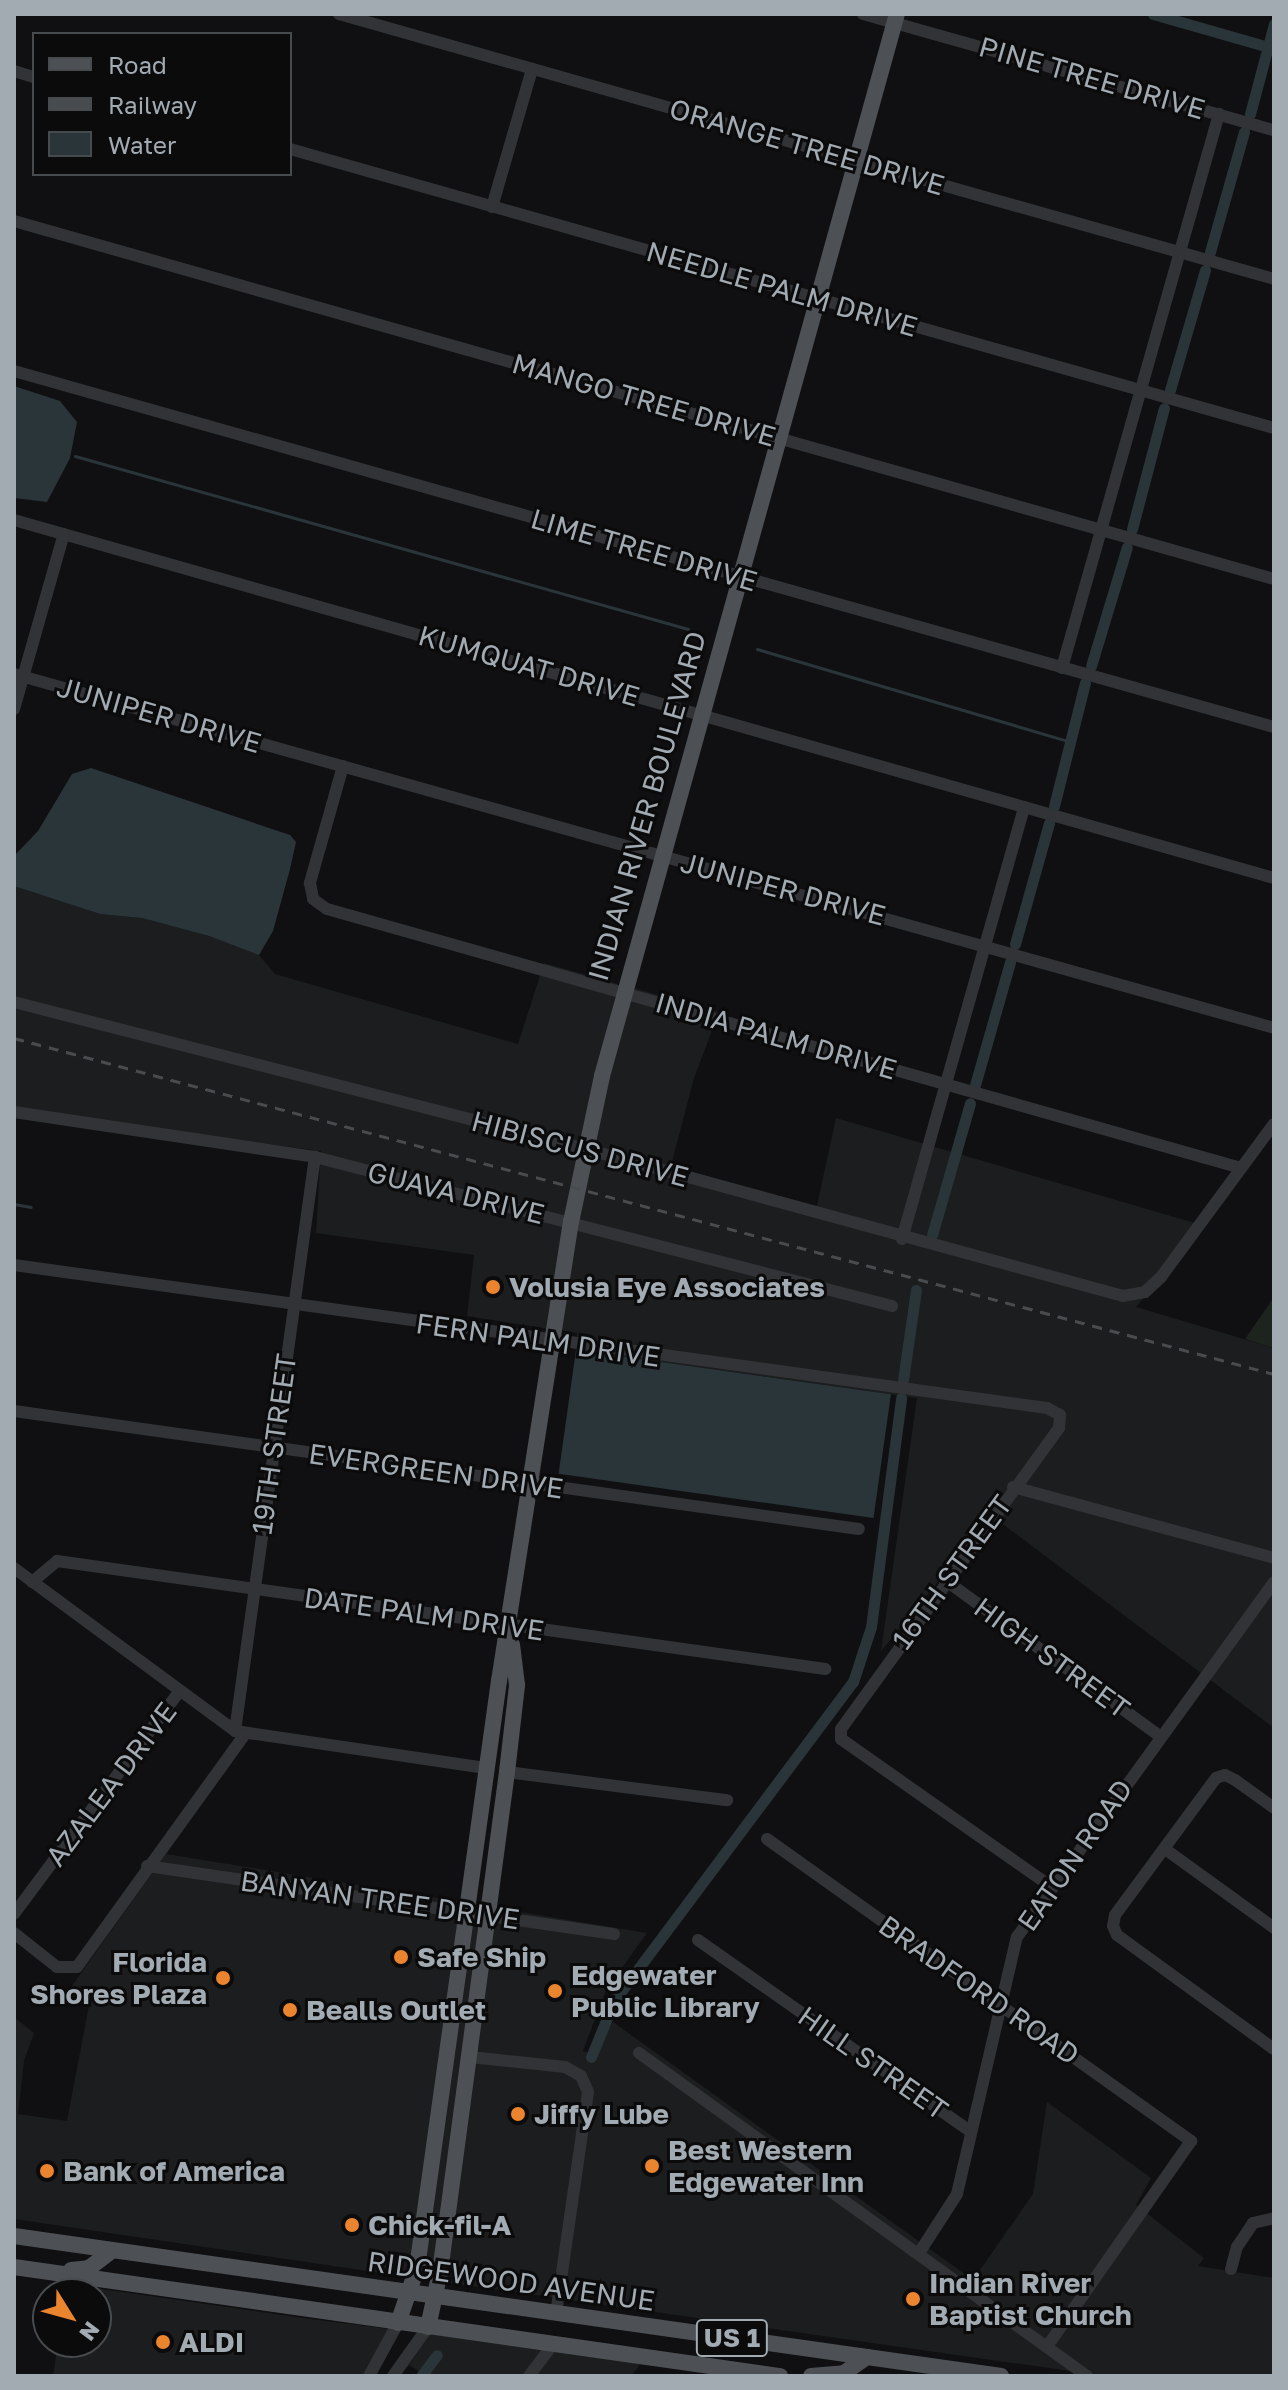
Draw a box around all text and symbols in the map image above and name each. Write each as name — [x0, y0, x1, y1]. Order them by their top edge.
street label: PINE TREE DRIVE — [975, 30, 1209, 126]
legend — [32, 32, 292, 176]
text: Road — [108, 50, 167, 79]
text: Railway — [108, 90, 197, 119]
street label: ORANGE TREE DRIVE — [666, 92, 948, 202]
text: Water — [108, 130, 176, 159]
street label: NEEDLE PALM DRIVE — [643, 234, 921, 344]
street label: MANGO TREE DRIVE — [508, 346, 780, 454]
street label: LIME TREE DRIVE — [527, 502, 761, 598]
street label: KUMQUAT DRIVE — [415, 618, 643, 714]
street label: INDIAN RIVER BOULEVARD — [581, 627, 713, 985]
street label: JUNIPER DRIVE — [53, 670, 265, 760]
street label: JUNIPER DRIVE — [677, 845, 889, 933]
street label: INDIA PALM DRIVE — [652, 985, 900, 1087]
street label: HIBISCUS DRIVE — [468, 1104, 692, 1194]
street label: GUAVA DRIVE — [364, 1155, 548, 1231]
place label: Volusia Eye Associates — [509, 1270, 825, 1304]
marker: Volusia Eye Associates — [484, 1278, 502, 1296]
street label: FERN PALM DRIVE — [414, 1306, 662, 1374]
street label: 19TH STREET — [245, 1352, 303, 1536]
street label: EVERGREEN DRIVE — [307, 1436, 565, 1506]
street label: 16TH STREET — [885, 1489, 1019, 1655]
street label: DATE PALM DRIVE — [302, 1581, 546, 1647]
street label: HIGH STREET — [968, 1590, 1136, 1726]
street label: AZALEA DRIVE — [38, 1695, 184, 1873]
street label: EATON ROAD — [1010, 1773, 1140, 1937]
street label: BANYAN TREE DRIVE — [238, 1864, 522, 1936]
street label: BRADFORD ROAD — [872, 1908, 1086, 2072]
place label: Safe Ship — [417, 1940, 546, 1974]
place label: Florida Shores Plaza — [30, 1945, 207, 2011]
marker: Safe Ship — [392, 1948, 410, 1966]
place label: Edgewater Public Library — [571, 1958, 760, 2024]
marker: Florida Shores Plaza — [214, 1969, 232, 1987]
marker: Edgewater Public Library — [546, 1982, 564, 2000]
place label: Bealls Outlet — [306, 1993, 486, 2027]
street label: HILL STREET — [792, 1999, 954, 2127]
marker: Bealls Outlet — [281, 2001, 299, 2019]
place label: Jiffy Lube — [534, 2097, 669, 2131]
marker: Jiffy Lube — [509, 2105, 527, 2123]
place label: Best Western Edgewater Inn — [668, 2133, 864, 2199]
place label: Bank of America — [63, 2154, 285, 2188]
marker: Best Western Edgewater Inn — [643, 2157, 661, 2175]
marker: Bank of America — [38, 2162, 56, 2180]
place label: Chick-fil-A — [368, 2208, 511, 2242]
marker: Chick-fil-A — [343, 2216, 361, 2234]
street label: RIDGEWOOD AVENUE — [365, 2244, 657, 2318]
place label: Indian River Baptist Church — [929, 2266, 1132, 2332]
north arrow — [32, 2278, 112, 2358]
marker: Indian River Baptist Church — [904, 2290, 922, 2308]
road number: US 1 — [694, 2316, 770, 2360]
text: N — [74, 2317, 106, 2346]
place label: ALDI — [179, 2325, 244, 2359]
marker: ALDI — [154, 2333, 172, 2351]

